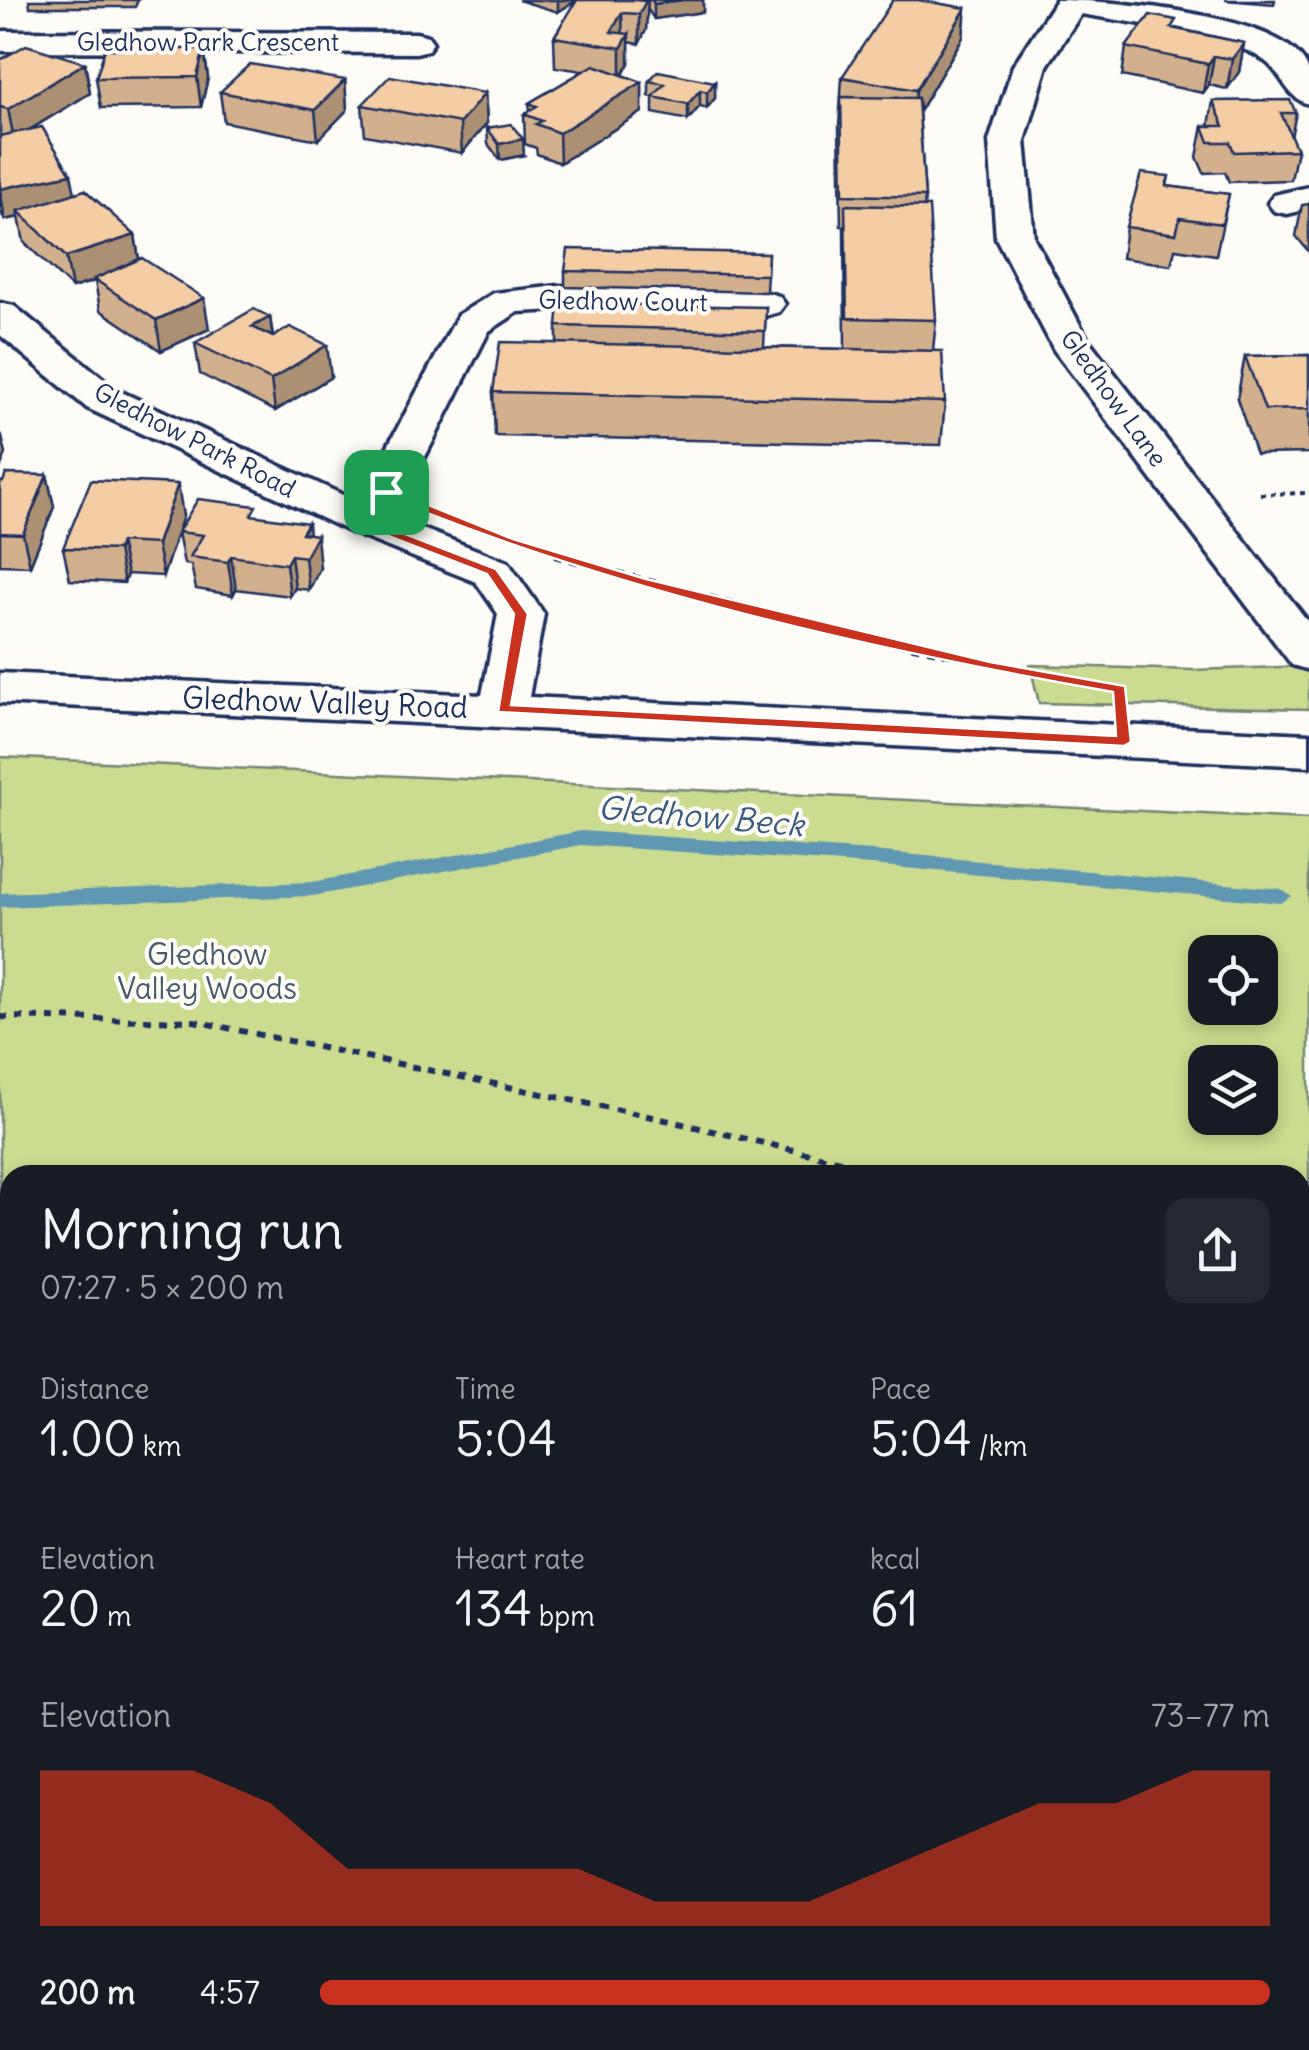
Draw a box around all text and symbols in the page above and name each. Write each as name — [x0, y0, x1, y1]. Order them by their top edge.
street label: Gledhow Park Crescent — [77, 26, 339, 58]
street label: Gledhow Court — [538, 284, 708, 318]
street label: Gledhow Lane — [1054, 323, 1174, 473]
street label: Gledhow Park Road — [89, 375, 301, 505]
pin — [344, 450, 429, 535]
icon: arrive — [359, 465, 414, 520]
street label: Gledhow Valley Road — [181, 678, 469, 726]
water label: Gledhow Beck — [596, 787, 808, 846]
park label: Gledhow Valley Woods — [117, 935, 297, 1007]
map controls — [1188, 935, 1278, 1135]
button: locate — [1188, 935, 1278, 1025]
button: layers — [1188, 1045, 1278, 1135]
text: Morning run — [40, 1195, 344, 1264]
button: share — [1165, 1198, 1270, 1303]
text: 07:27 · 5 × 200 m — [40, 1267, 284, 1308]
text: Distance — [40, 1371, 149, 1407]
text: Time — [455, 1371, 516, 1407]
text: Pace — [870, 1371, 931, 1407]
text: 1.00 — [40, 1407, 136, 1470]
text: 5:04 — [455, 1407, 557, 1470]
text: 5:04 — [870, 1407, 972, 1470]
text: km — [136, 1428, 182, 1464]
text: /km — [972, 1428, 1028, 1464]
text: Elevation — [40, 1541, 155, 1577]
text: Heart rate — [455, 1541, 585, 1577]
text: kcal — [870, 1541, 920, 1577]
text: 20 — [40, 1577, 100, 1640]
text: 134 — [455, 1577, 532, 1640]
text: 61 — [870, 1577, 919, 1640]
text: m — [100, 1598, 132, 1634]
text: bpm — [532, 1598, 595, 1634]
text: Elevation — [40, 1695, 171, 1736]
text: 73–77 m — [1151, 1695, 1270, 1736]
text: 200 m — [40, 1972, 135, 2013]
text: 4:57 — [200, 1972, 260, 2013]

